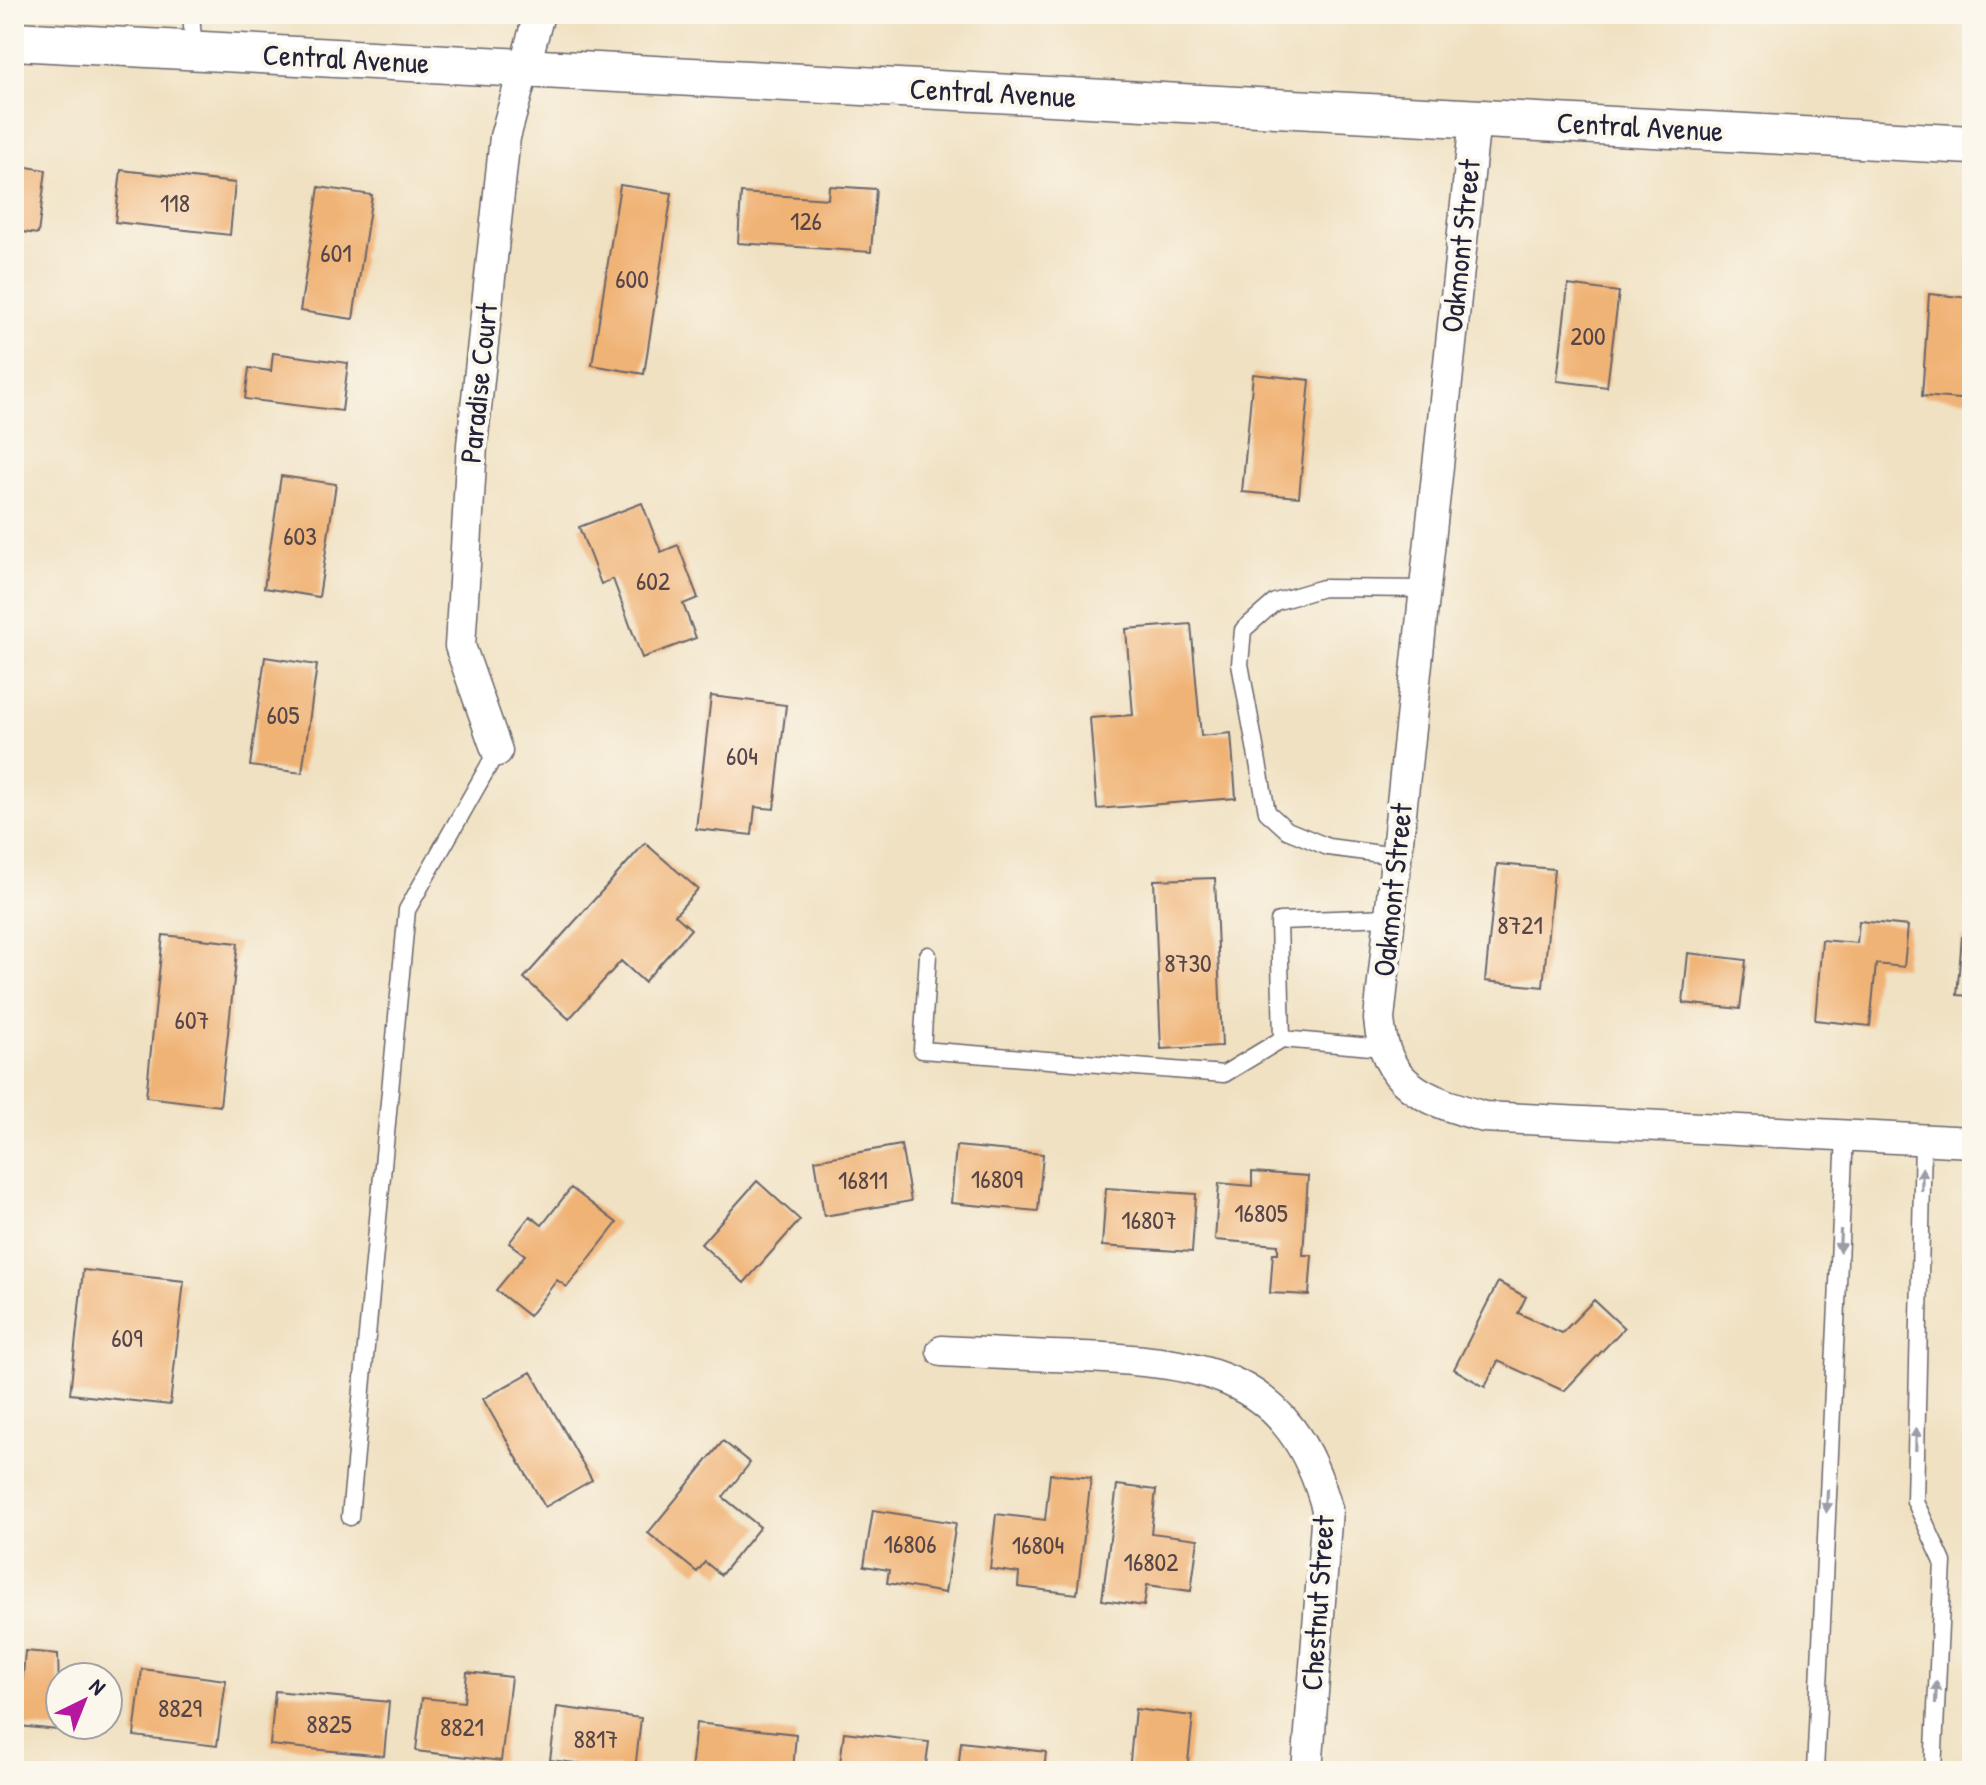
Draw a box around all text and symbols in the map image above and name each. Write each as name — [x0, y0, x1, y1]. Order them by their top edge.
street label: Central Avenue — [262, 34, 430, 82]
street label: Central Avenue — [909, 68, 1077, 116]
street label: Central Avenue — [1556, 102, 1724, 150]
street label: Oakmont Street — [1431, 157, 1489, 335]
house number: 118 — [160, 185, 190, 220]
house number: 126 — [790, 203, 822, 238]
house number: 601 — [320, 235, 352, 270]
house number: 600 — [615, 261, 649, 296]
street label: Paradise Court — [450, 300, 506, 465]
house number: 200 — [1570, 318, 1606, 353]
house number: 603 — [283, 518, 317, 553]
house number: 602 — [636, 563, 670, 598]
house number: 605 — [266, 697, 300, 732]
house number: 604 — [726, 738, 758, 773]
street label: Oakmont Street — [1363, 801, 1421, 979]
house number: 8721 — [1497, 907, 1543, 942]
house number: 8730 — [1164, 945, 1212, 980]
house number: 607 — [175, 1002, 209, 1037]
house number: 16809 — [971, 1161, 1023, 1196]
house number: 16811 — [838, 1162, 888, 1197]
one-way arrow — [1916, 1166, 1928, 1191]
house number: 16805 — [1234, 1195, 1288, 1230]
house number: 16807 — [1121, 1202, 1177, 1237]
one-way arrow — [1833, 1229, 1846, 1254]
house number: 609 — [111, 1320, 143, 1355]
one-way arrow — [1910, 1426, 1923, 1451]
one-way arrow — [1821, 1489, 1834, 1514]
street label: Chestnut Street — [1291, 1513, 1343, 1692]
house number: 16806 — [883, 1526, 937, 1561]
house number: 16804 — [1012, 1527, 1064, 1562]
house number: 16802 — [1124, 1544, 1178, 1579]
north arrow — [44, 1661, 124, 1741]
text: N — [83, 1671, 112, 1702]
one-way arrow — [1930, 1680, 1943, 1705]
house number: 8829 — [158, 1690, 202, 1725]
house number: 8825 — [306, 1706, 352, 1741]
house number: 8821 — [440, 1709, 484, 1744]
house number: 8817 — [574, 1721, 618, 1756]

